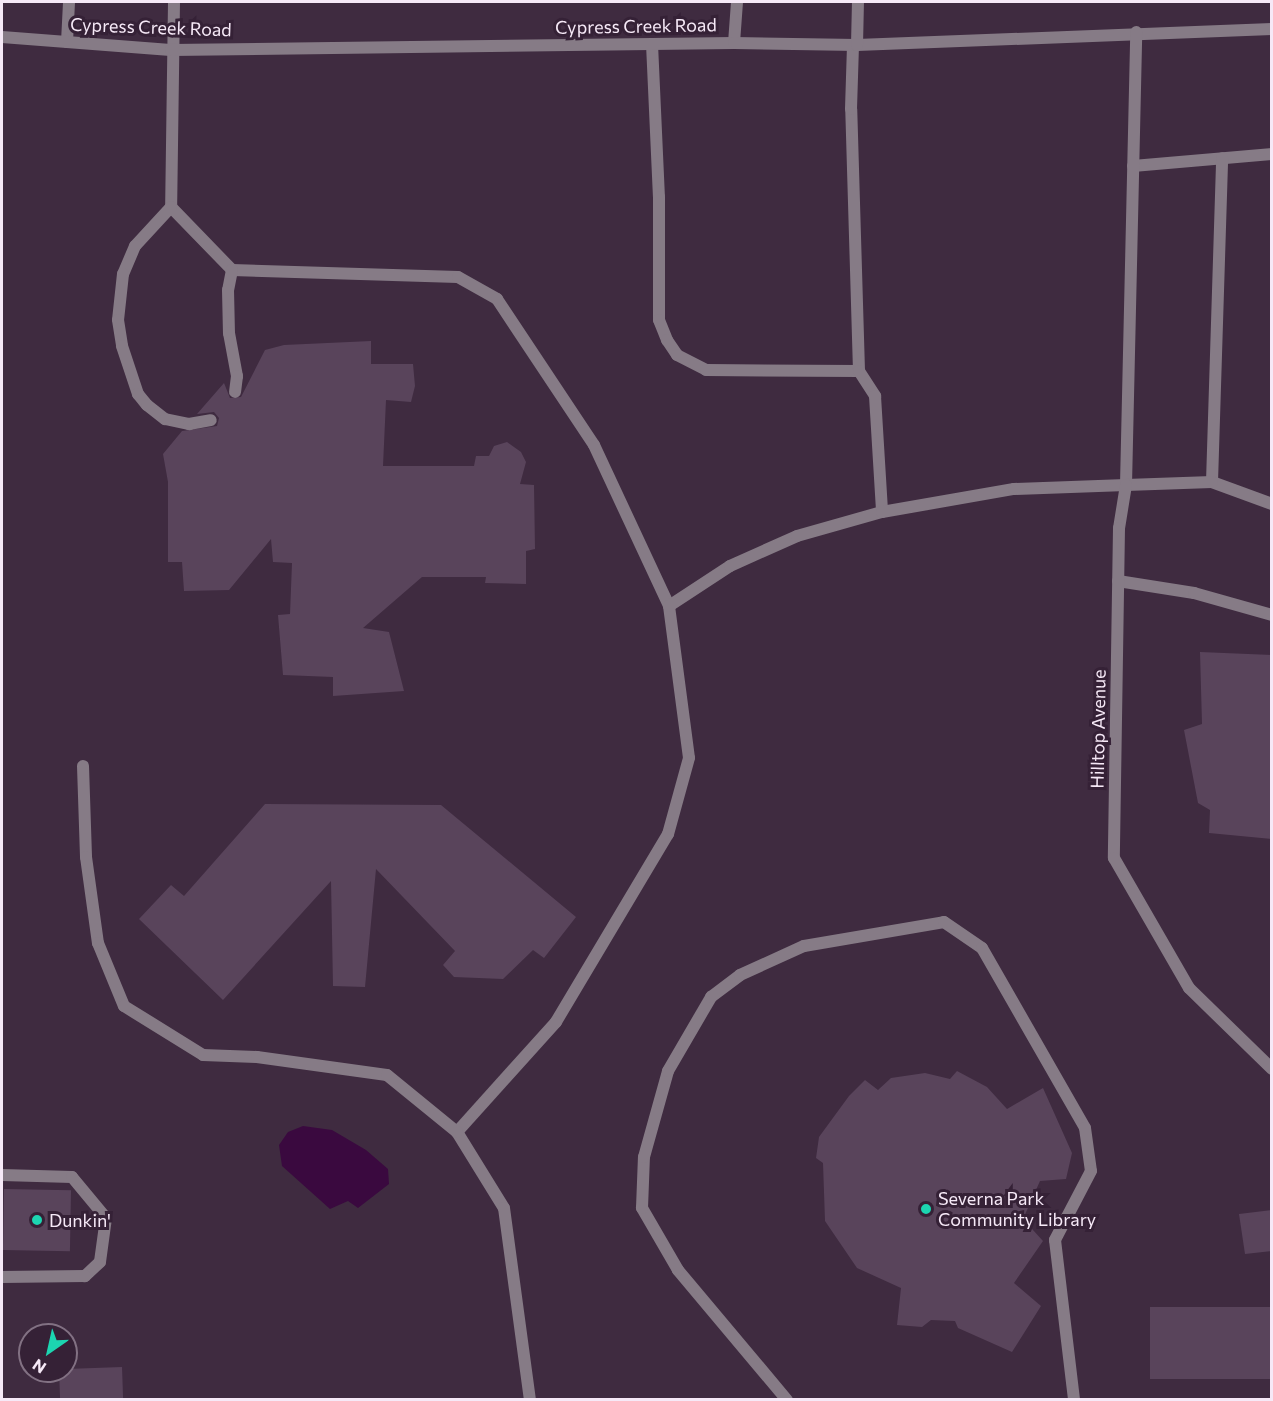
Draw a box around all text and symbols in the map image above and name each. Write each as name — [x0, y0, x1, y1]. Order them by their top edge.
street label: Cypress Creek Road — [70, 13, 232, 41]
street label: Cypress Creek Road — [555, 14, 717, 38]
street label: Hilltop Avenue — [1086, 669, 1110, 789]
place label: Severna Park Community Library — [938, 1188, 1096, 1230]
marker: Severna Park Community Library — [919, 1202, 933, 1216]
place label: Dunkin' — [49, 1209, 111, 1231]
marker: Dunkin' — [30, 1213, 44, 1227]
north arrow — [18, 1323, 78, 1383]
text: N — [28, 1355, 49, 1378]

